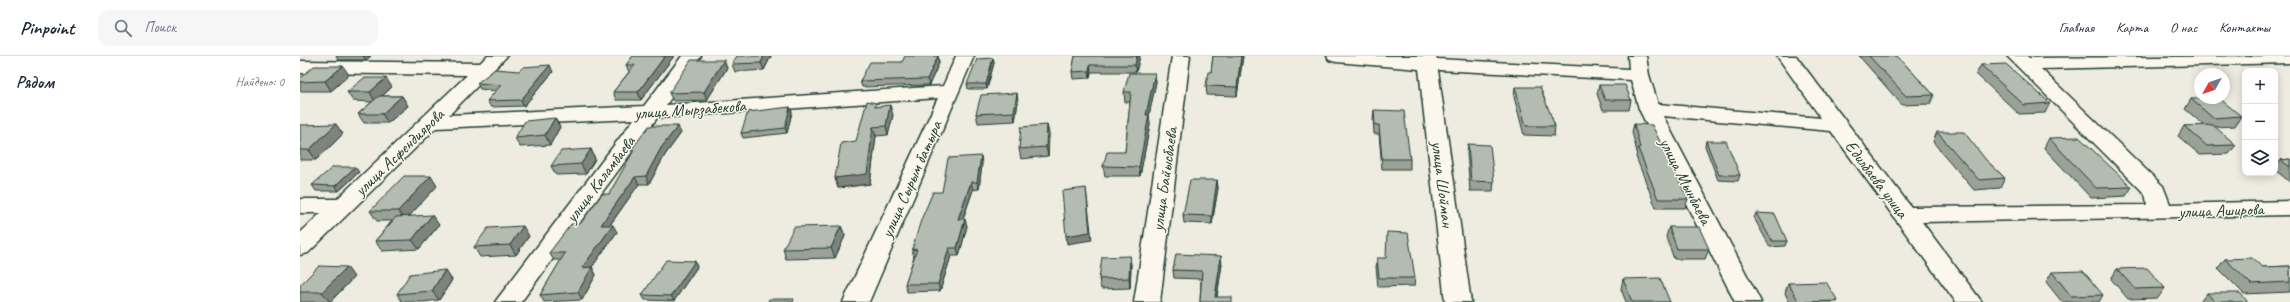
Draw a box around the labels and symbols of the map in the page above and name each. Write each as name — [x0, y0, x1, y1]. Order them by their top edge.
north arrow — [2194, 68, 2230, 104]
street label: улица Мырзабекова — [633, 95, 748, 125]
street label: улица Асфендиярова — [350, 104, 449, 201]
street label: улица Сырым батыра — [876, 116, 947, 242]
street label: улица Байысбаева — [1147, 124, 1182, 233]
street label: улица Каламбаева — [560, 131, 640, 227]
street label: улица Мынбаева — [1654, 133, 1717, 230]
street label: Едилбаева улица — [1840, 136, 1914, 224]
street label: улица Шойман — [1427, 139, 1458, 229]
street label: улица Аширова — [2177, 198, 2266, 223]

